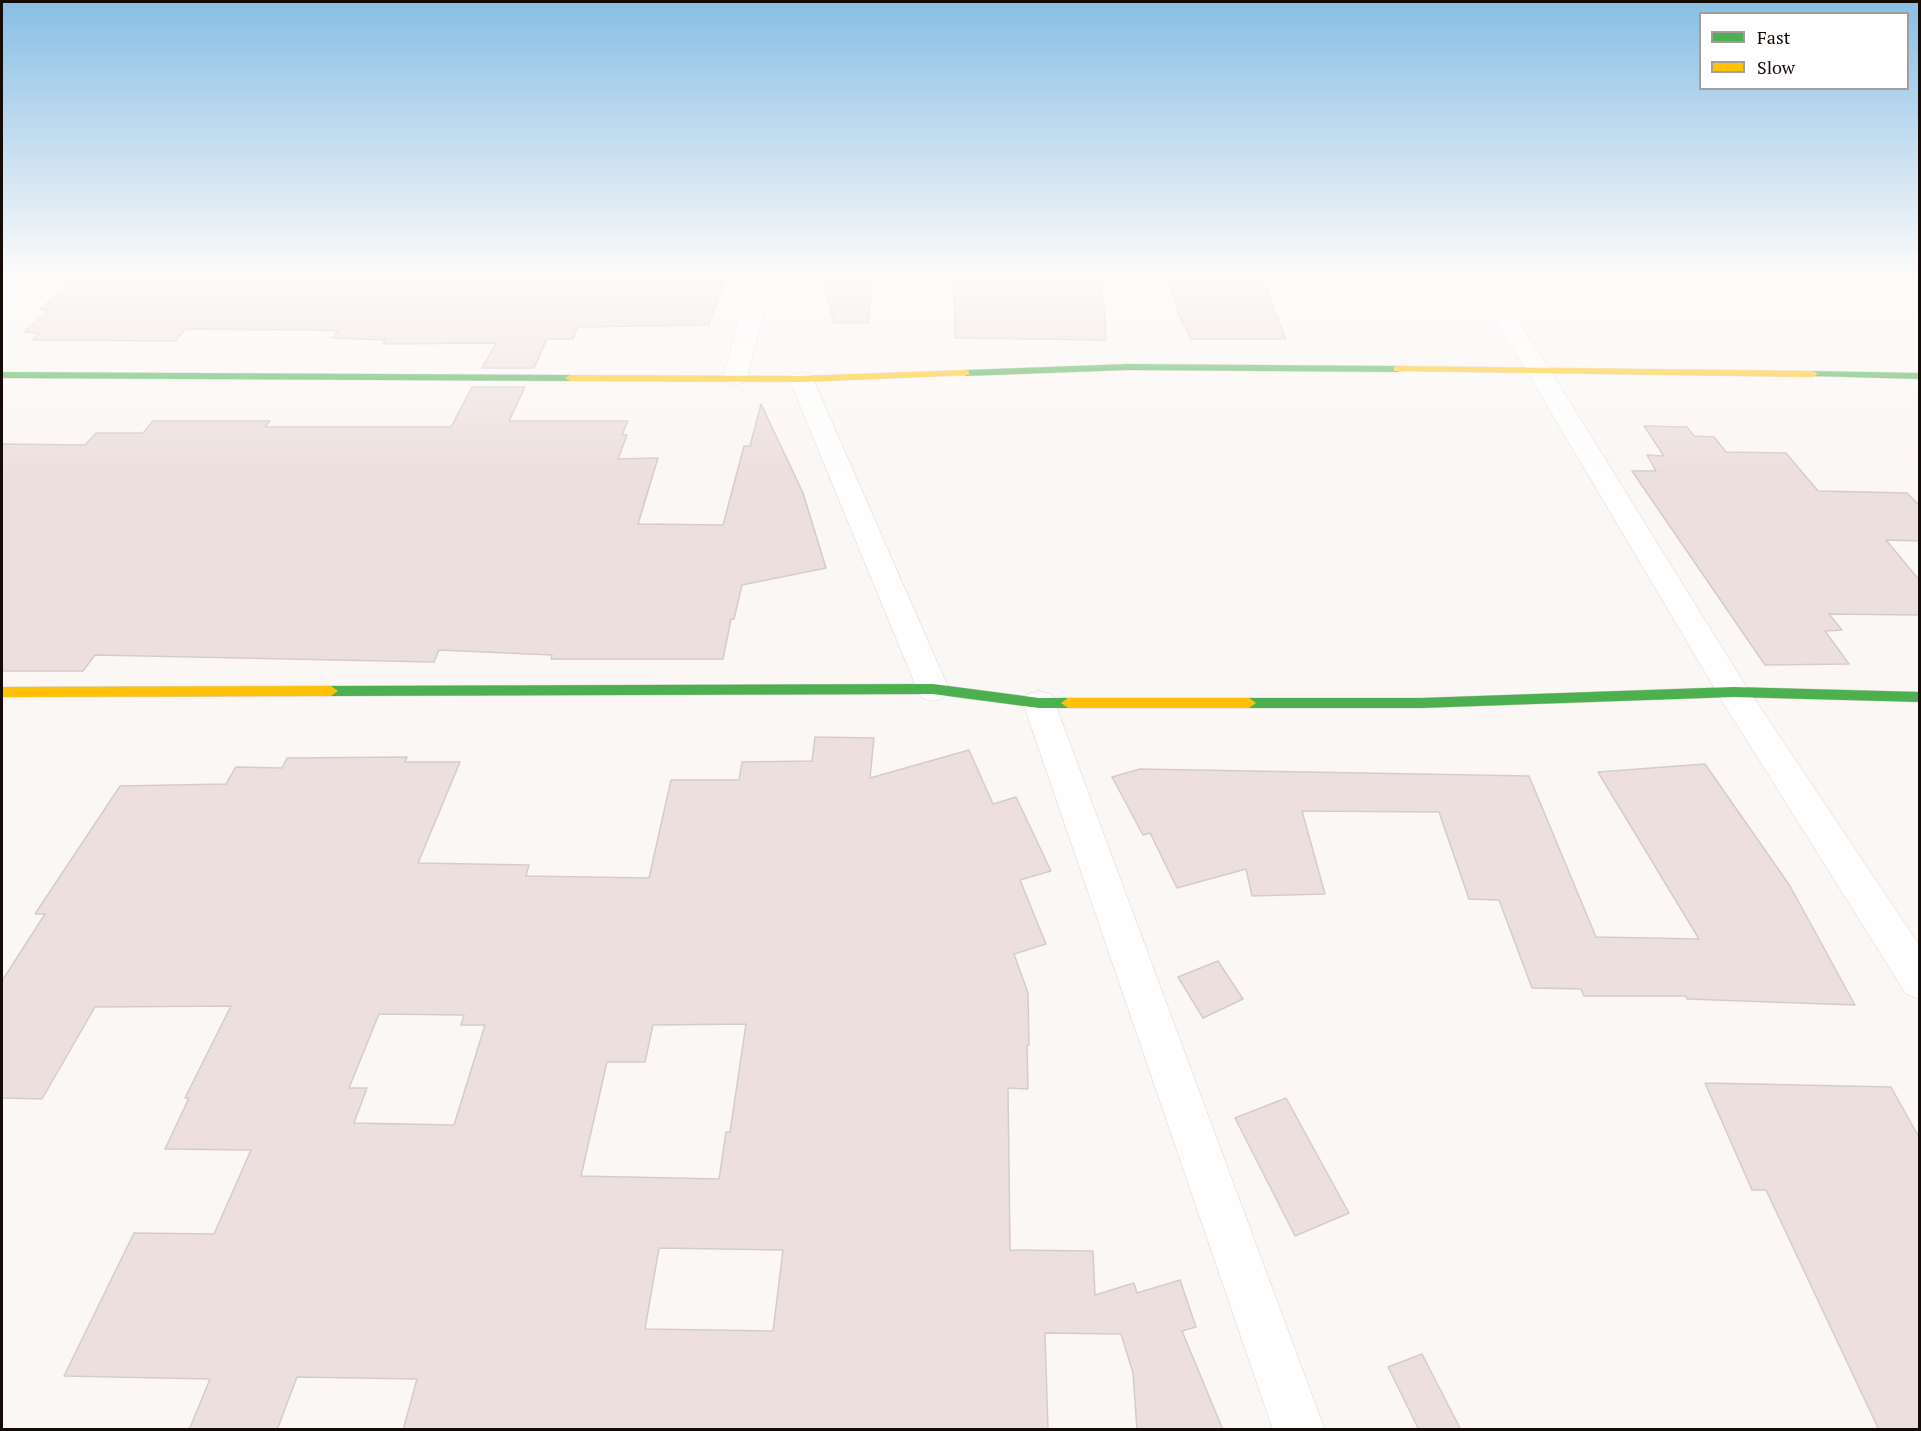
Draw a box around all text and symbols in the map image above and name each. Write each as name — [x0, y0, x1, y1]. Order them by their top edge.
legend — [1699, 12, 1909, 90]
text: Fast — [1757, 25, 1790, 49]
text: Slow — [1757, 55, 1795, 79]

